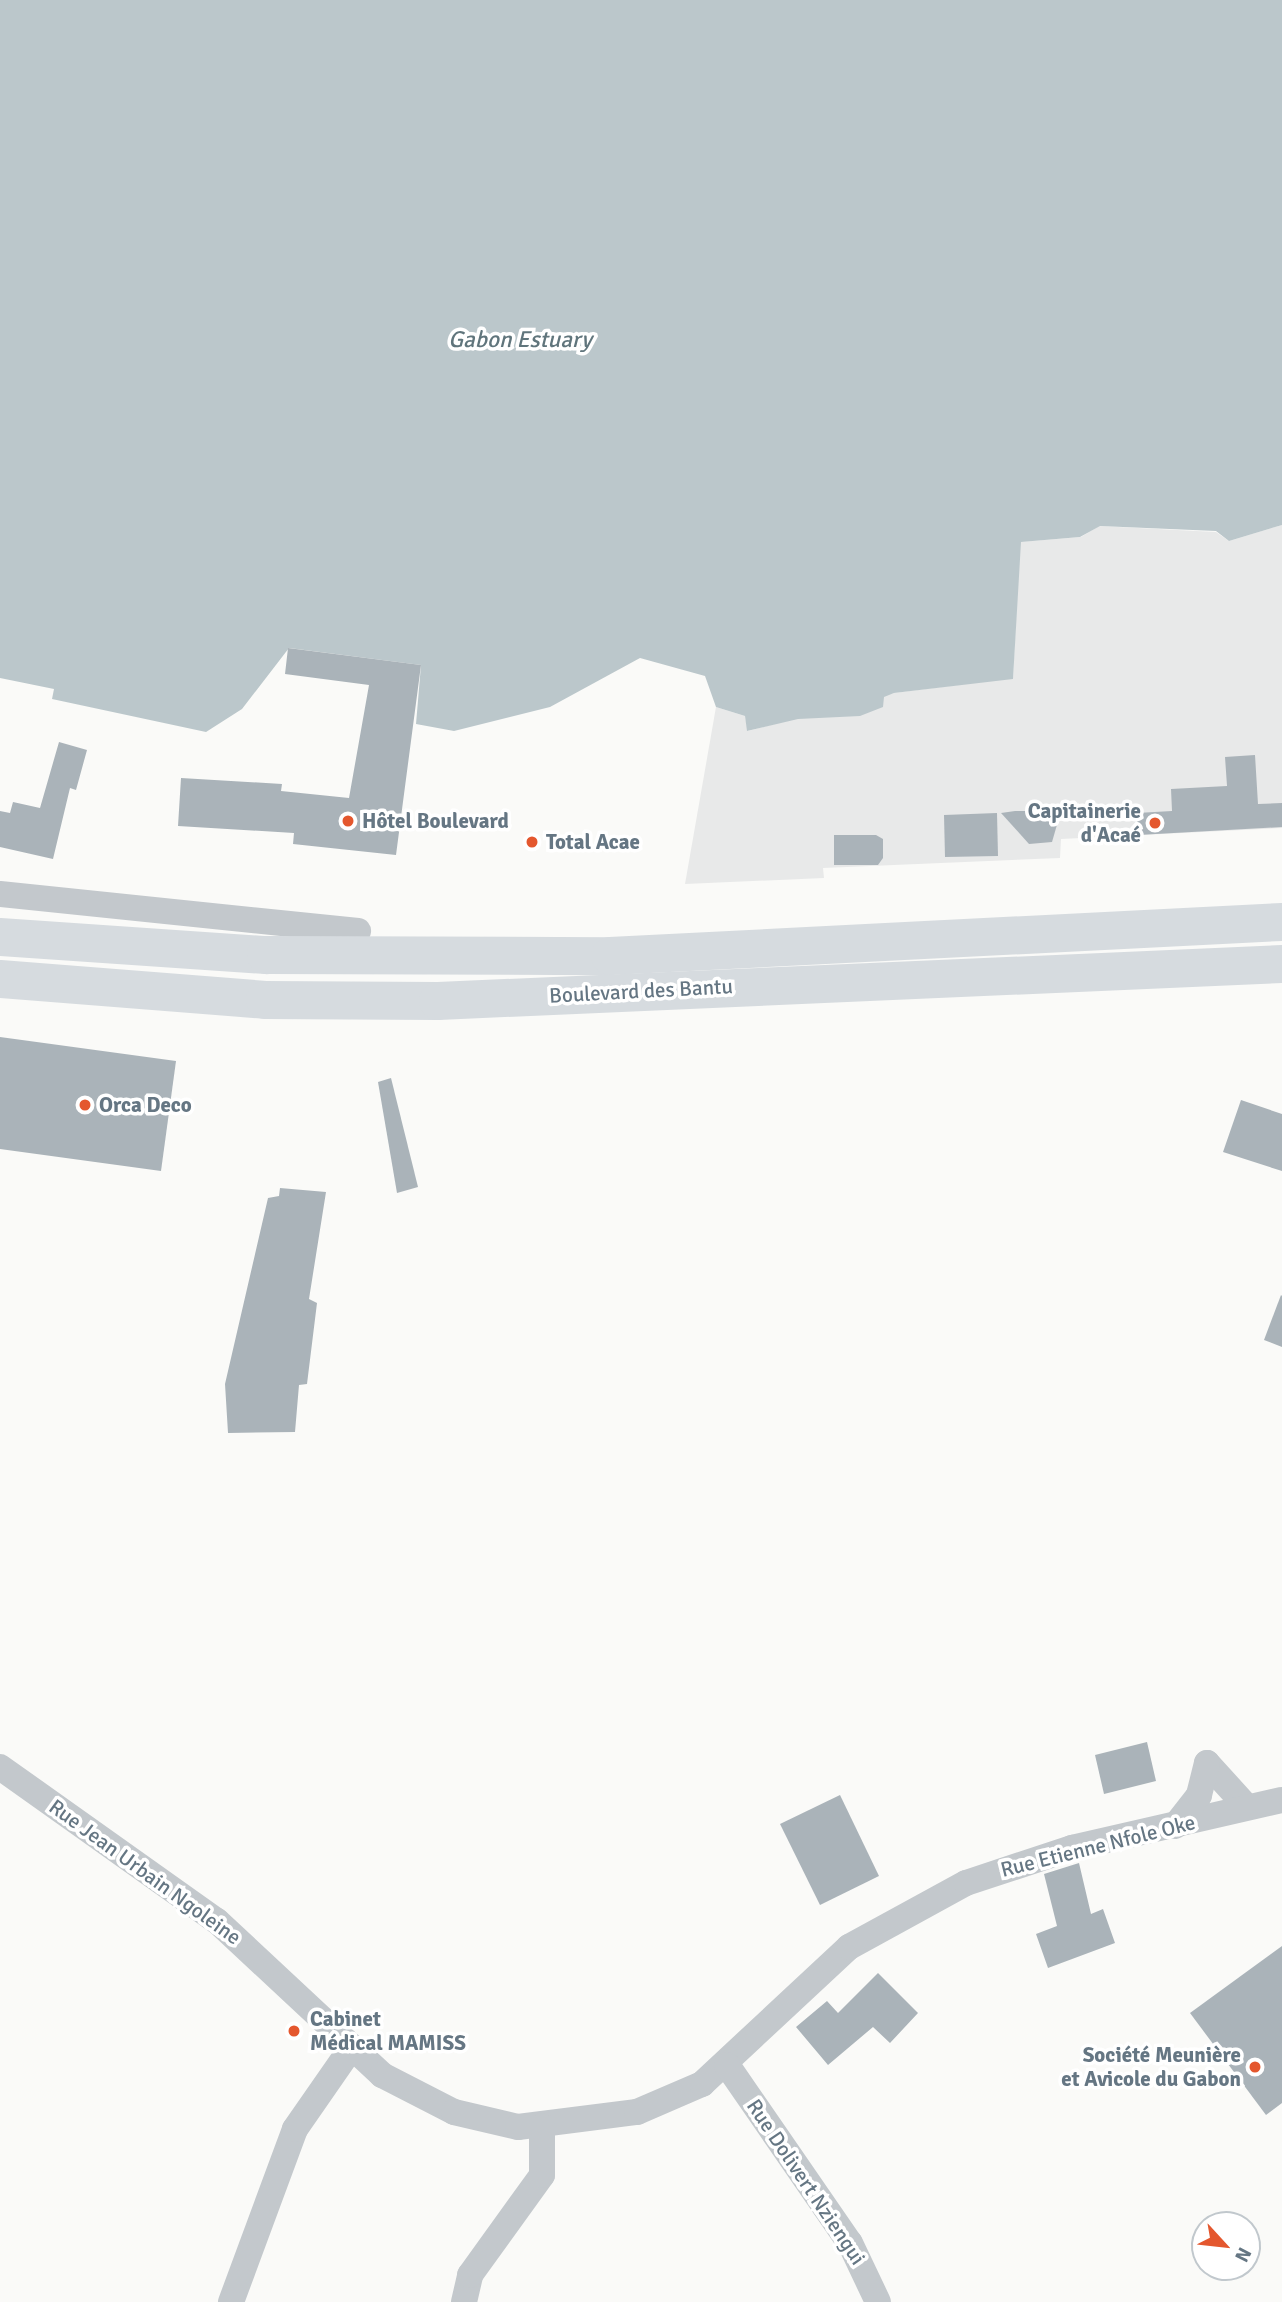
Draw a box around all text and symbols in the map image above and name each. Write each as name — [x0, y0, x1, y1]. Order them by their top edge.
water label: Gabon Estuary — [448, 326, 592, 354]
place label: Capitainerie d'Acaé — [1028, 798, 1141, 848]
place label: Hôtel Boulevard — [362, 808, 509, 834]
marker: Hôtel Boulevard — [340, 813, 356, 829]
marker: Capitainerie d'Acaé — [1147, 815, 1163, 831]
place label: Total Acae — [546, 829, 640, 855]
marker: Total Acae — [524, 834, 540, 850]
street label: Boulevard des Bantu — [549, 974, 733, 1008]
place label: Orca Deco — [99, 1092, 192, 1118]
marker: Orca Deco — [77, 1097, 93, 1113]
street label: Rue Jean Urbain Ngoleine — [44, 1794, 246, 1950]
street label: Rue Etienne Nfole Oke — [998, 1810, 1198, 1882]
place label: Cabinet Médical MAMISS — [310, 2006, 466, 2056]
marker: Cabinet Médical MAMISS — [284, 2021, 304, 2041]
place label: Société Meunière et Avicole du Gabon — [1061, 2042, 1241, 2092]
marker: Société Meunière et Avicole du Gabon — [1247, 2059, 1263, 2075]
street label: Rue Dolivert Nziengui — [741, 2094, 871, 2270]
north arrow — [1191, 2211, 1261, 2281]
text: N — [1229, 2243, 1257, 2266]

